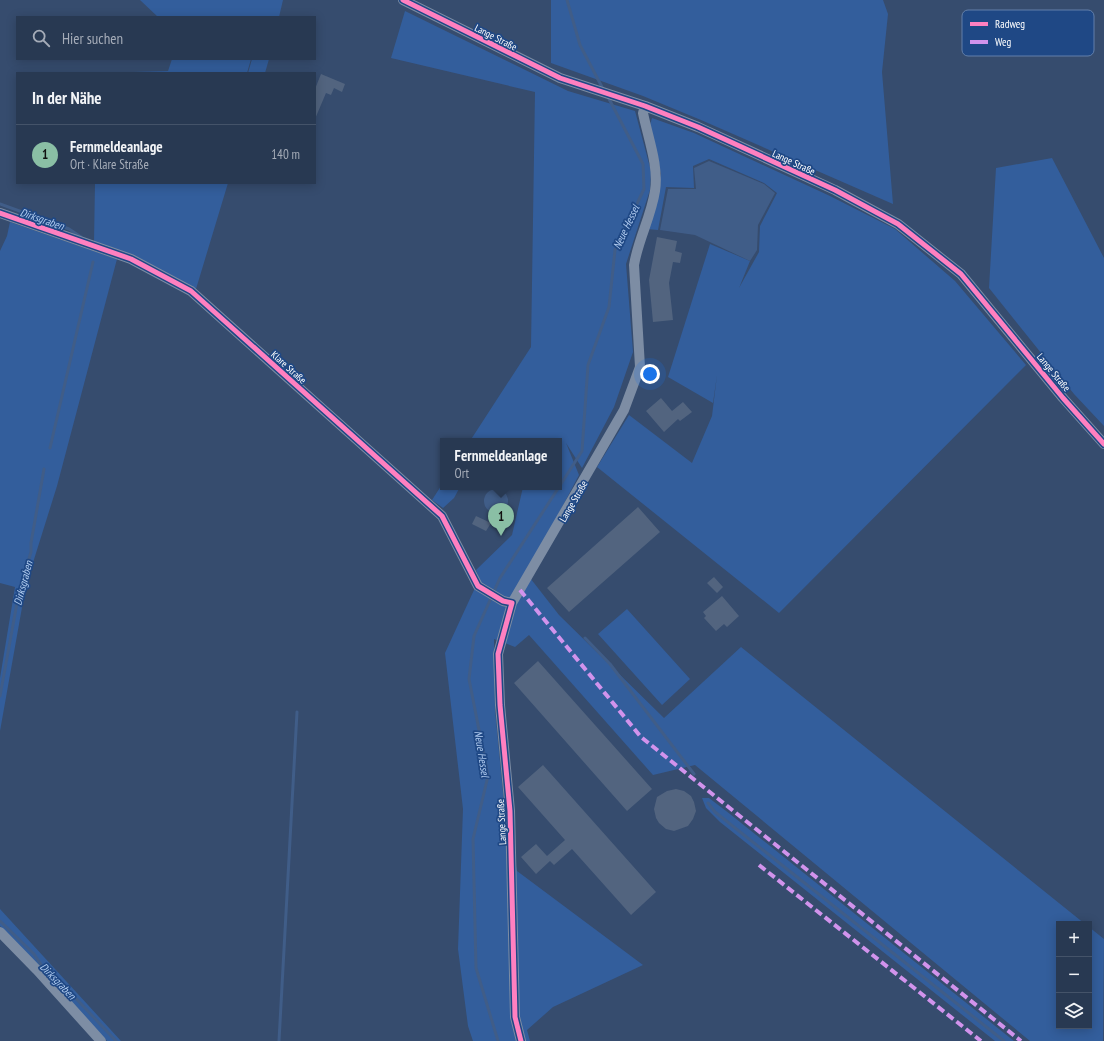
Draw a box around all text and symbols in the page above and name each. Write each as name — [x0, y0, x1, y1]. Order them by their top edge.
legend — [962, 10, 1094, 56]
search box — [16, 16, 316, 60]
text: Radweg — [995, 17, 1025, 31]
street label: Lange Straße — [472, 21, 519, 54]
icon: search — [30, 27, 52, 49]
text: Hier suchen — [62, 29, 123, 48]
text: Weg — [995, 35, 1011, 49]
text: In der Nähe — [32, 87, 102, 109]
text: Fernmeldeanlage — [70, 137, 163, 156]
text: 1 — [42, 146, 48, 163]
text: 140 m — [271, 146, 300, 163]
street label: Lange Straße — [770, 147, 817, 178]
text: Ort · Klare Straße — [70, 156, 149, 173]
water label: Neue Hessel — [610, 201, 643, 251]
water label: Dirksgraben — [18, 205, 67, 233]
street label: Klare Straße — [268, 348, 309, 387]
street label: Lange Straße — [1034, 351, 1073, 394]
your location — [640, 364, 660, 384]
popup — [440, 438, 562, 490]
text: Fernmeldeanlage — [455, 446, 547, 465]
text: Ort — [455, 465, 469, 482]
street label: Lange Straße — [556, 478, 590, 524]
pin: 1 — [488, 503, 514, 536]
water label: Dirksgraben — [10, 558, 36, 607]
water label: Neue Hessel — [471, 730, 493, 780]
street label: Lange Straße — [494, 799, 509, 845]
map controls — [1056, 921, 1092, 1029]
button: + — [1056, 921, 1092, 957]
button: − — [1056, 957, 1092, 993]
water label: Dirksgraben — [37, 960, 80, 1003]
button: layers — [1056, 993, 1092, 1029]

